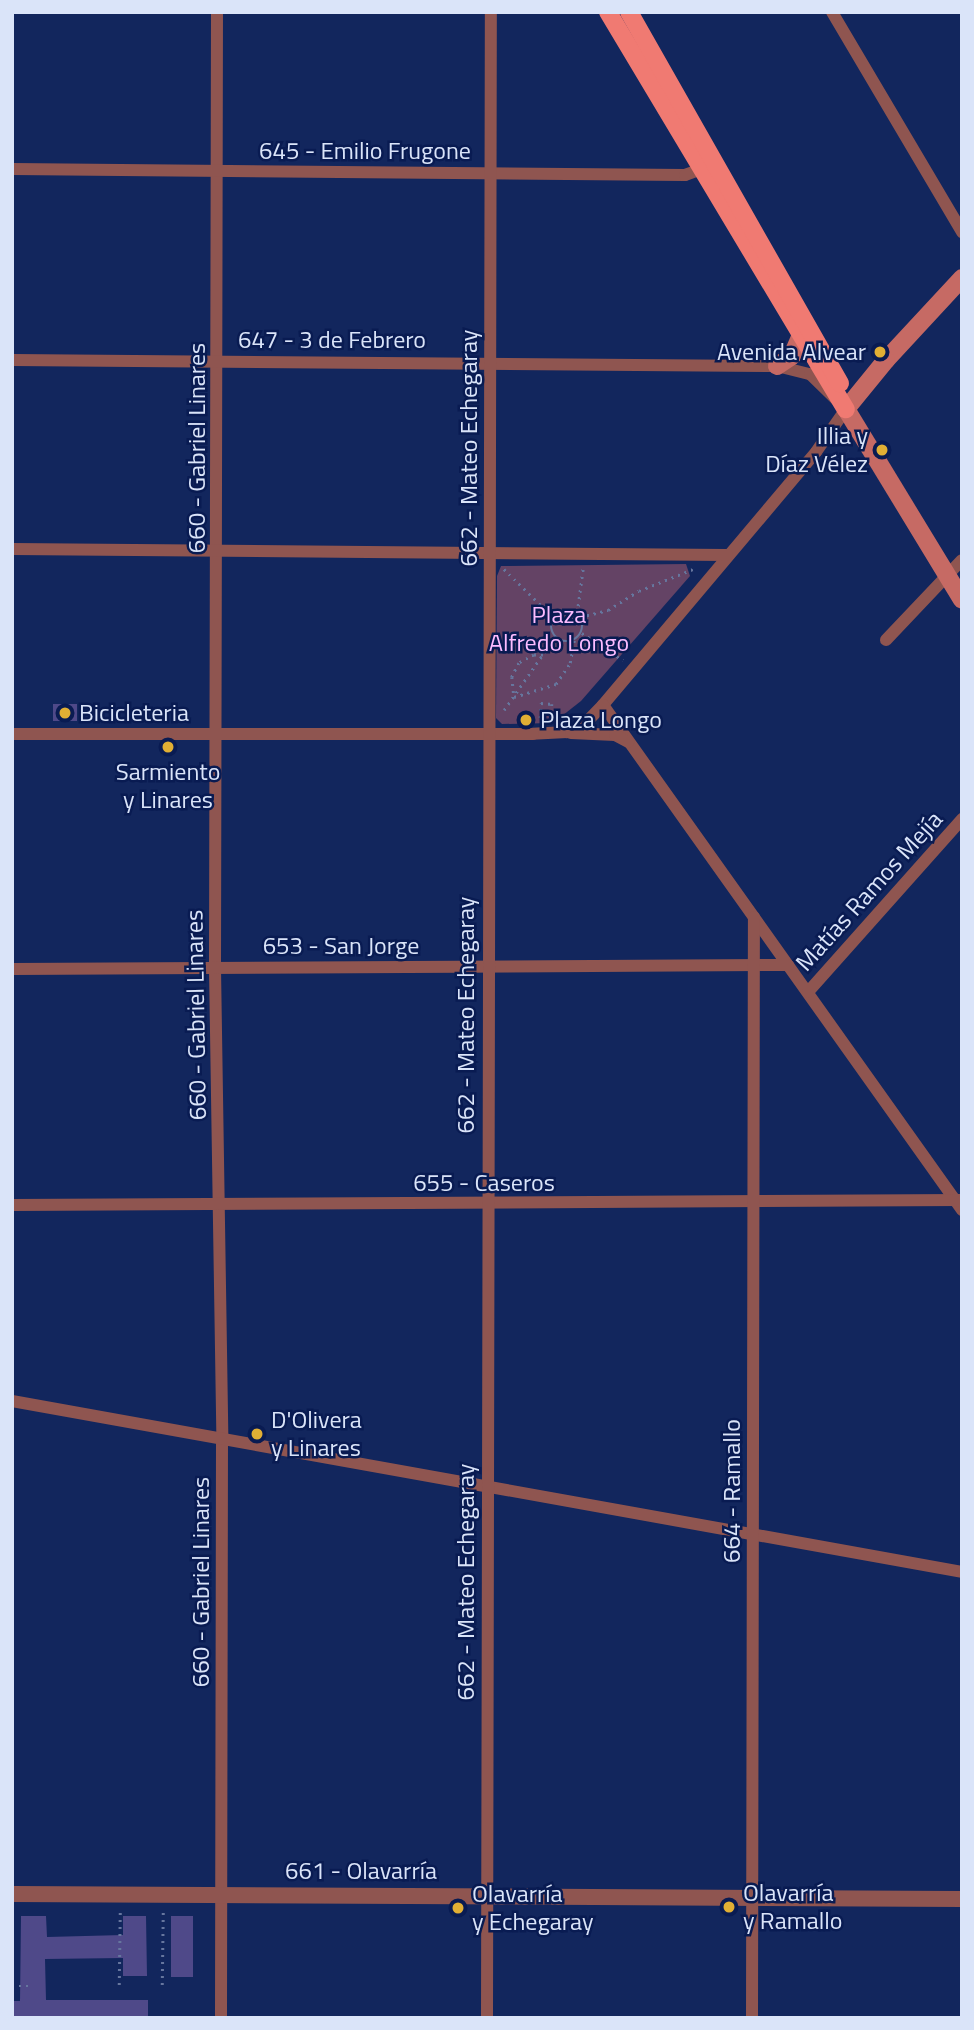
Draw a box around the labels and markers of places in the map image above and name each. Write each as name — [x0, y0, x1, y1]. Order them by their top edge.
place label: Avenida Alvear — [717, 338, 866, 366]
marker: Avenida Alvear — [872, 344, 888, 360]
place label: Illia y Díaz Vélez — [765, 422, 868, 478]
marker: Illia y Díaz Vélez — [874, 442, 890, 458]
place label: Bicicleteria — [79, 699, 189, 727]
marker: Bicicleteria — [57, 705, 73, 721]
place label: Plaza Longo — [540, 706, 662, 734]
marker: Plaza Longo — [518, 712, 534, 728]
marker: Sarmiento y Linares — [160, 739, 176, 755]
place label: Sarmiento y Linares — [116, 758, 220, 814]
place label: D'Olivera y Linares — [271, 1406, 362, 1462]
marker: D'Olivera y Linares — [249, 1426, 265, 1442]
place label: Olavarría y Ramallo — [743, 1879, 843, 1935]
place label: Olavarría y Echegaray — [472, 1880, 594, 1936]
marker: Olavarría y Ramallo — [721, 1899, 737, 1915]
marker: Olavarría y Echegaray — [450, 1900, 466, 1916]

